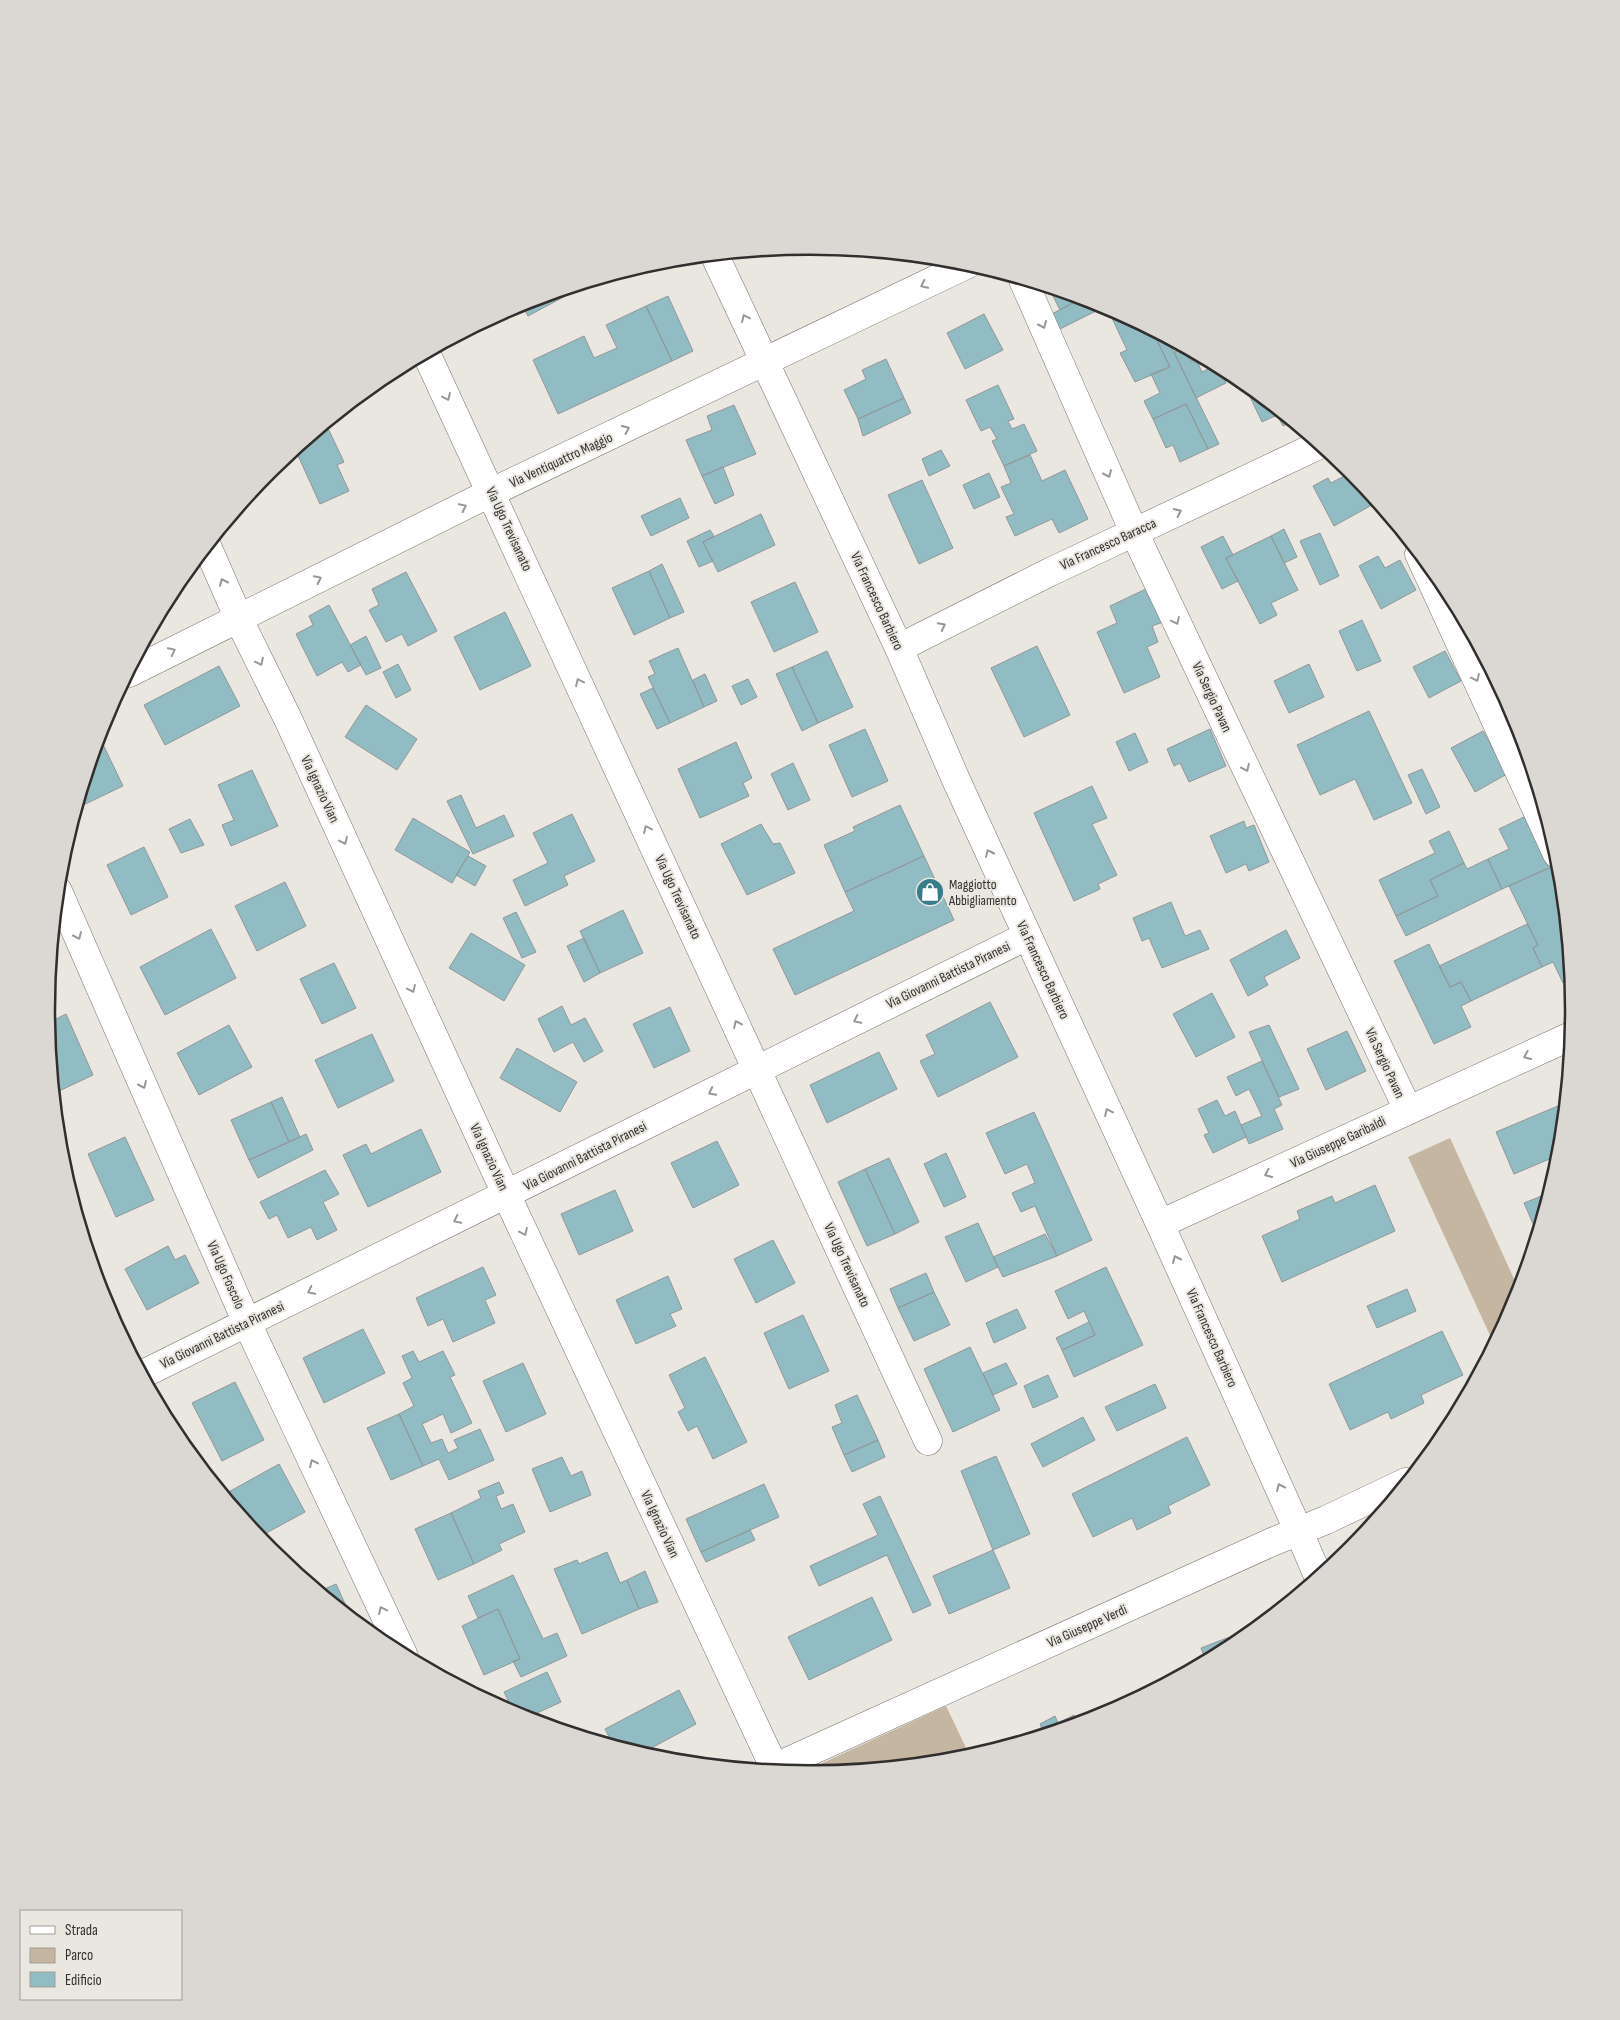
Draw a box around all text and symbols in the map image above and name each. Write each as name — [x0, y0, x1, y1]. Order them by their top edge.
one-way arrow — [920, 279, 929, 289]
one-way arrow — [740, 314, 751, 323]
one-way arrow — [1036, 320, 1047, 329]
one-way arrow — [441, 392, 451, 401]
one-way arrow — [621, 425, 630, 435]
street label: Via Ventiquattro Maggio — [507, 429, 615, 491]
one-way arrow — [1102, 469, 1113, 478]
street label: Via Ugo Trevisanato — [482, 484, 536, 574]
one-way arrow — [458, 503, 467, 513]
one-way arrow — [1173, 508, 1182, 518]
street label: Via Francesco Baracca — [1057, 514, 1159, 574]
street label: Via Francesco Barbiero — [847, 549, 907, 653]
one-way arrow — [313, 575, 322, 585]
one-way arrow — [219, 578, 230, 587]
one-way arrow — [1170, 616, 1180, 625]
one-way arrow — [937, 622, 946, 632]
one-way arrow — [167, 647, 176, 657]
one-way arrow — [254, 657, 264, 666]
street label: Via Sergio Pavan — [1188, 659, 1236, 735]
one-way arrow — [1470, 673, 1480, 682]
one-way arrow — [575, 678, 585, 687]
street label: Via Ignazio Vian — [297, 753, 343, 825]
one-way arrow — [1239, 763, 1250, 772]
one-way arrow — [643, 825, 653, 834]
one-way arrow — [337, 836, 348, 845]
one-way arrow — [985, 849, 996, 858]
street label: Via Ugo Trevisanato — [651, 852, 705, 942]
place label: Maggiotto Abbigliamento — [948, 876, 1017, 909]
shop icon: Maggiotto Abbigliamento — [915, 877, 945, 907]
street label: Via Francesco Barbiero — [1013, 918, 1073, 1022]
one-way arrow — [71, 931, 82, 940]
street label: Via Giovanni Battista Piranesi — [883, 938, 1013, 1012]
one-way arrow — [405, 984, 416, 993]
one-way arrow — [854, 1013, 863, 1023]
one-way arrow — [733, 1020, 743, 1029]
street label: Via Sergio Pavan — [1361, 1025, 1409, 1101]
one-way arrow — [1523, 1050, 1532, 1060]
one-way arrow — [136, 1080, 147, 1089]
one-way arrow — [708, 1086, 717, 1096]
one-way arrow — [1104, 1108, 1114, 1117]
street label: Via Giuseppe Garibaldi — [1288, 1112, 1388, 1172]
street label: Via Giovanni Battista Piranesi — [521, 1118, 649, 1194]
street label: Via Ignazio Vian — [466, 1121, 512, 1193]
one-way arrow — [1264, 1168, 1273, 1179]
one-way arrow — [453, 1214, 462, 1224]
street label: Via Ugo Trevisanato — [820, 1220, 874, 1310]
one-way arrow — [517, 1227, 528, 1236]
street label: Via Ugo Foscolo — [203, 1238, 249, 1312]
one-way arrow — [1173, 1256, 1183, 1265]
one-way arrow — [308, 1285, 317, 1295]
street label: Via Francesco Barbiero — [1183, 1286, 1241, 1390]
street label: Via Giovanni Battista Piranesi — [157, 1298, 287, 1372]
one-way arrow — [309, 1459, 319, 1468]
one-way arrow — [1275, 1483, 1286, 1492]
street label: Via Ignazio Vian — [637, 1488, 683, 1560]
street label: Via Giuseppe Verdi — [1044, 1601, 1130, 1651]
one-way arrow — [378, 1606, 388, 1615]
legend — [20, 1910, 182, 2000]
text: Strada — [65, 1921, 98, 1940]
text: Parco — [65, 1946, 93, 1965]
text: Edificio — [65, 1971, 102, 1990]

